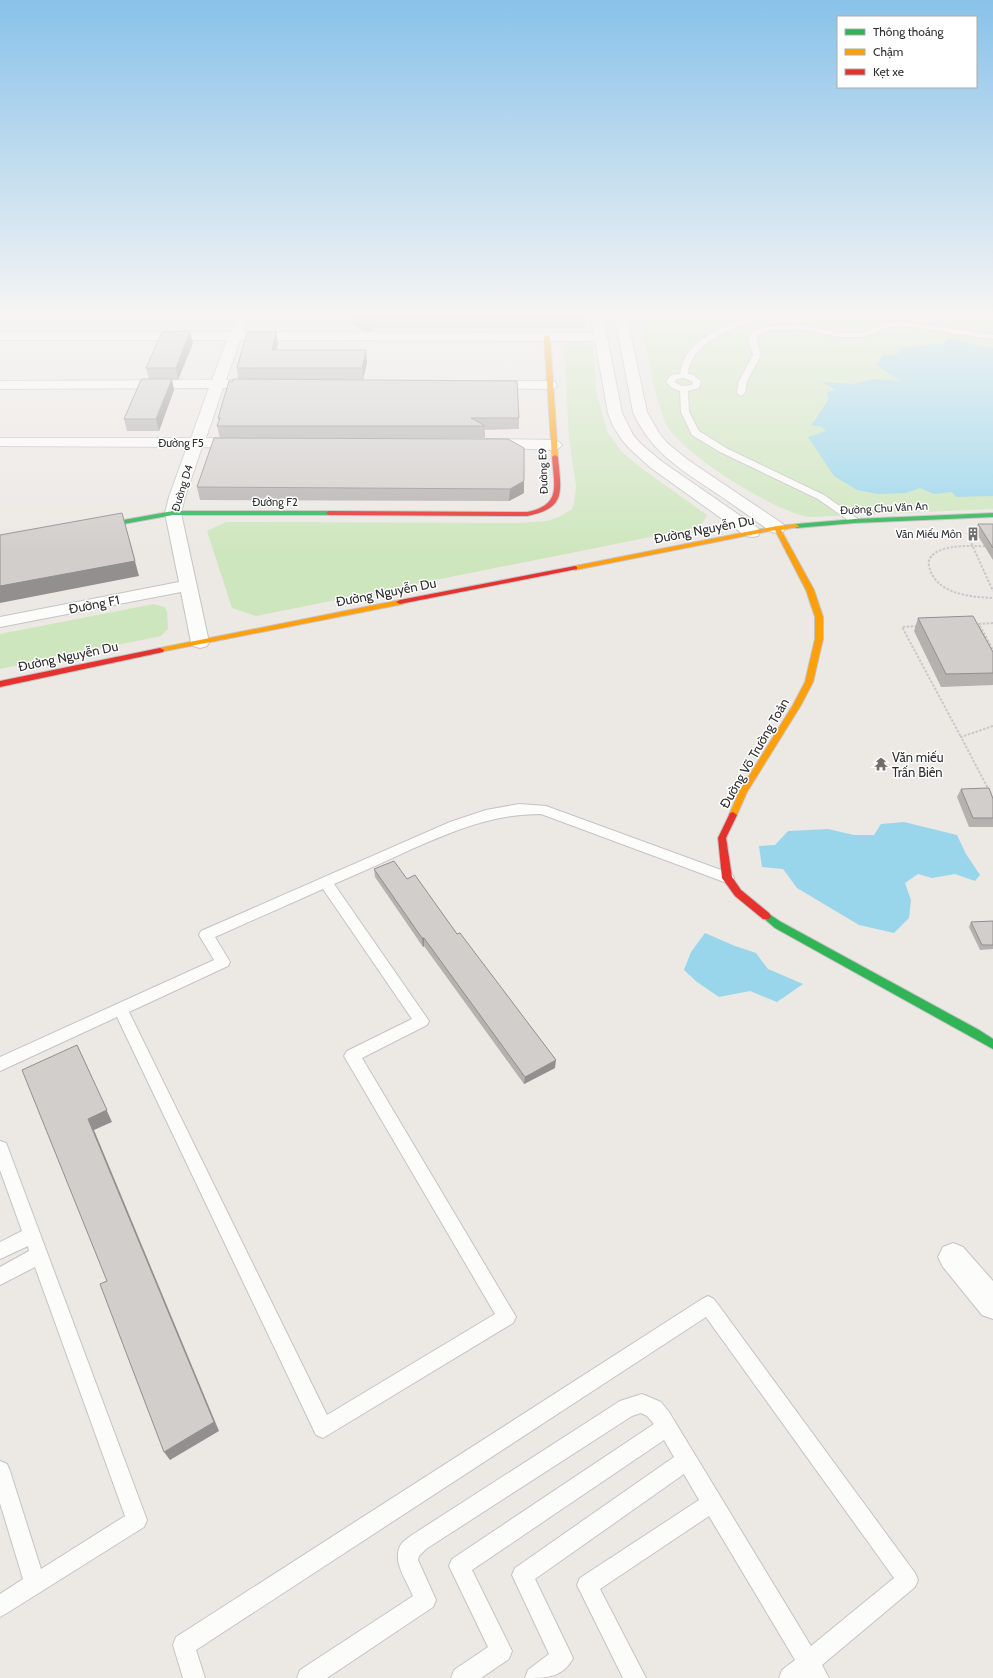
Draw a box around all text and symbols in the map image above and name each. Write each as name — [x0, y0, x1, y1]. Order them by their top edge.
legend — [837, 16, 977, 88]
text: Thông thoáng — [873, 24, 944, 39]
text: Chậm — [873, 44, 903, 59]
text: Kẹt xe — [873, 64, 904, 79]
street label: Đường F5 — [158, 436, 204, 450]
street label: Đường E9 — [535, 448, 551, 494]
street label: Đường D4 — [168, 462, 196, 513]
street label: Đường F2 — [252, 495, 298, 509]
street label: Đường Chu Văn An — [840, 499, 928, 517]
street label: Đường Nguyễn Du — [652, 511, 756, 547]
building icon: Văn Miếu Môn — [965, 526, 981, 542]
place label: Văn Miếu Môn — [896, 527, 962, 541]
street label: Đường Nguyễn Du — [334, 574, 438, 610]
street label: Đường F1 — [67, 591, 121, 617]
street label: Đường Nguyễn Du — [17, 638, 120, 674]
street label: Đường Võ Trường Toản — [716, 695, 792, 811]
place label: Văn miếu Trấn Biên — [892, 749, 944, 780]
temple icon: Văn miếu Trấn Biên — [873, 756, 889, 772]

